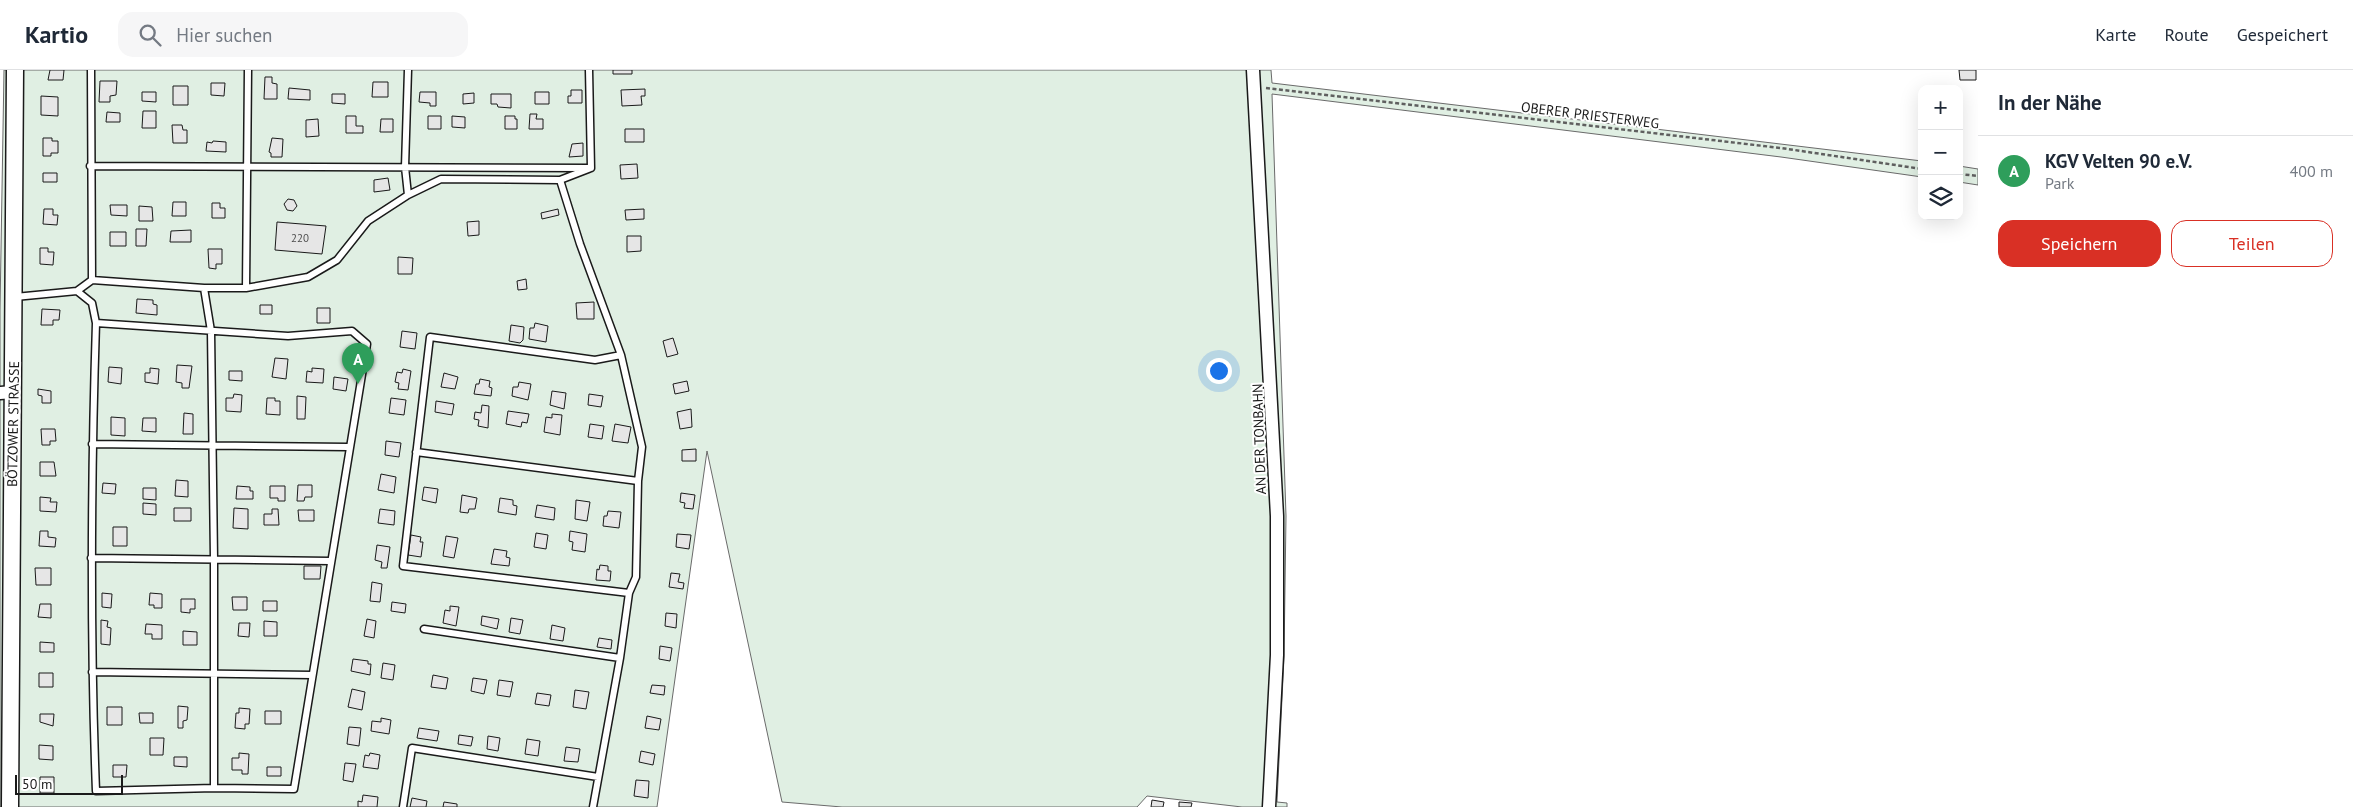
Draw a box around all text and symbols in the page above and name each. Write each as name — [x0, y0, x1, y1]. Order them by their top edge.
search box — [118, 12, 468, 57]
text: Kartio — [25, 19, 88, 50]
icon: search — [136, 21, 164, 49]
text: Hier suchen — [176, 23, 272, 47]
text: Karte — [2095, 23, 2136, 46]
text: Route — [2164, 23, 2209, 46]
text: Gespeichert — [2237, 23, 2328, 46]
map controls — [1918, 85, 1963, 220]
button: + — [1918, 85, 1963, 130]
text: In der Nähe — [1998, 89, 2102, 116]
street label: OBERER PRIESTERWEG — [1520, 98, 1660, 132]
button: − — [1918, 130, 1963, 175]
text: KGV Velten 90 e.V. — [2045, 149, 2193, 173]
text: A — [2009, 161, 2019, 181]
text: 400 m — [2290, 161, 2333, 181]
text: Park — [2045, 173, 2074, 193]
button: layers — [1918, 175, 1963, 220]
button: Speichern — [1998, 220, 2161, 267]
button: Teilen — [2171, 220, 2333, 267]
house number: 220 — [291, 231, 309, 245]
pin: A — [342, 343, 374, 384]
your location — [1206, 358, 1232, 384]
street label: BÖTZOWER STRASSE — [3, 361, 23, 487]
street label: AN DER TONBAHN — [1248, 383, 1270, 495]
scale bar — [15, 772, 122, 795]
text: 50 m — [22, 775, 52, 793]

